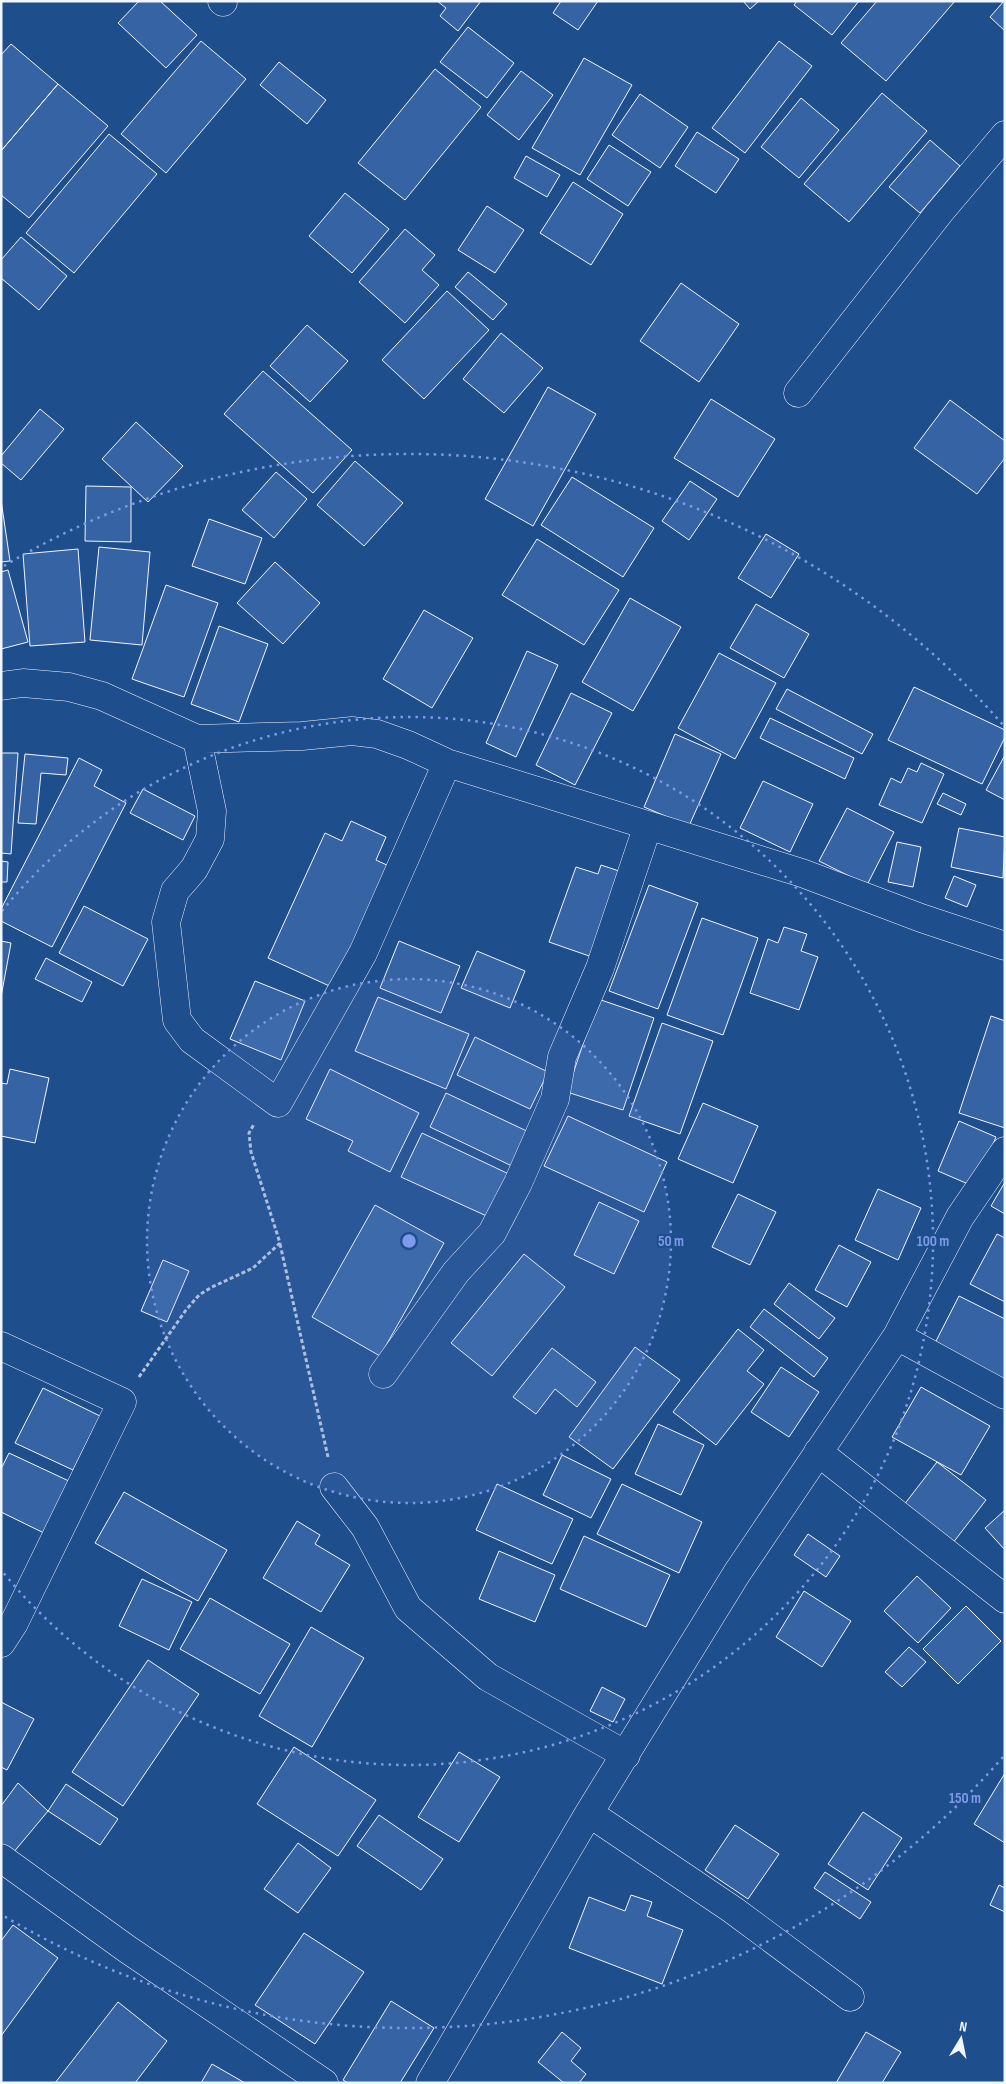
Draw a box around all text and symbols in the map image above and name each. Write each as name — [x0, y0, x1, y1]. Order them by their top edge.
centre of rings — [400, 1232, 418, 1250]
text: 50 m — [658, 1232, 684, 1251]
text: 100 m — [917, 1232, 949, 1251]
text: 150 m — [949, 1789, 981, 1808]
north arrow — [936, 2014, 986, 2064]
text: N — [958, 2018, 968, 2036]

